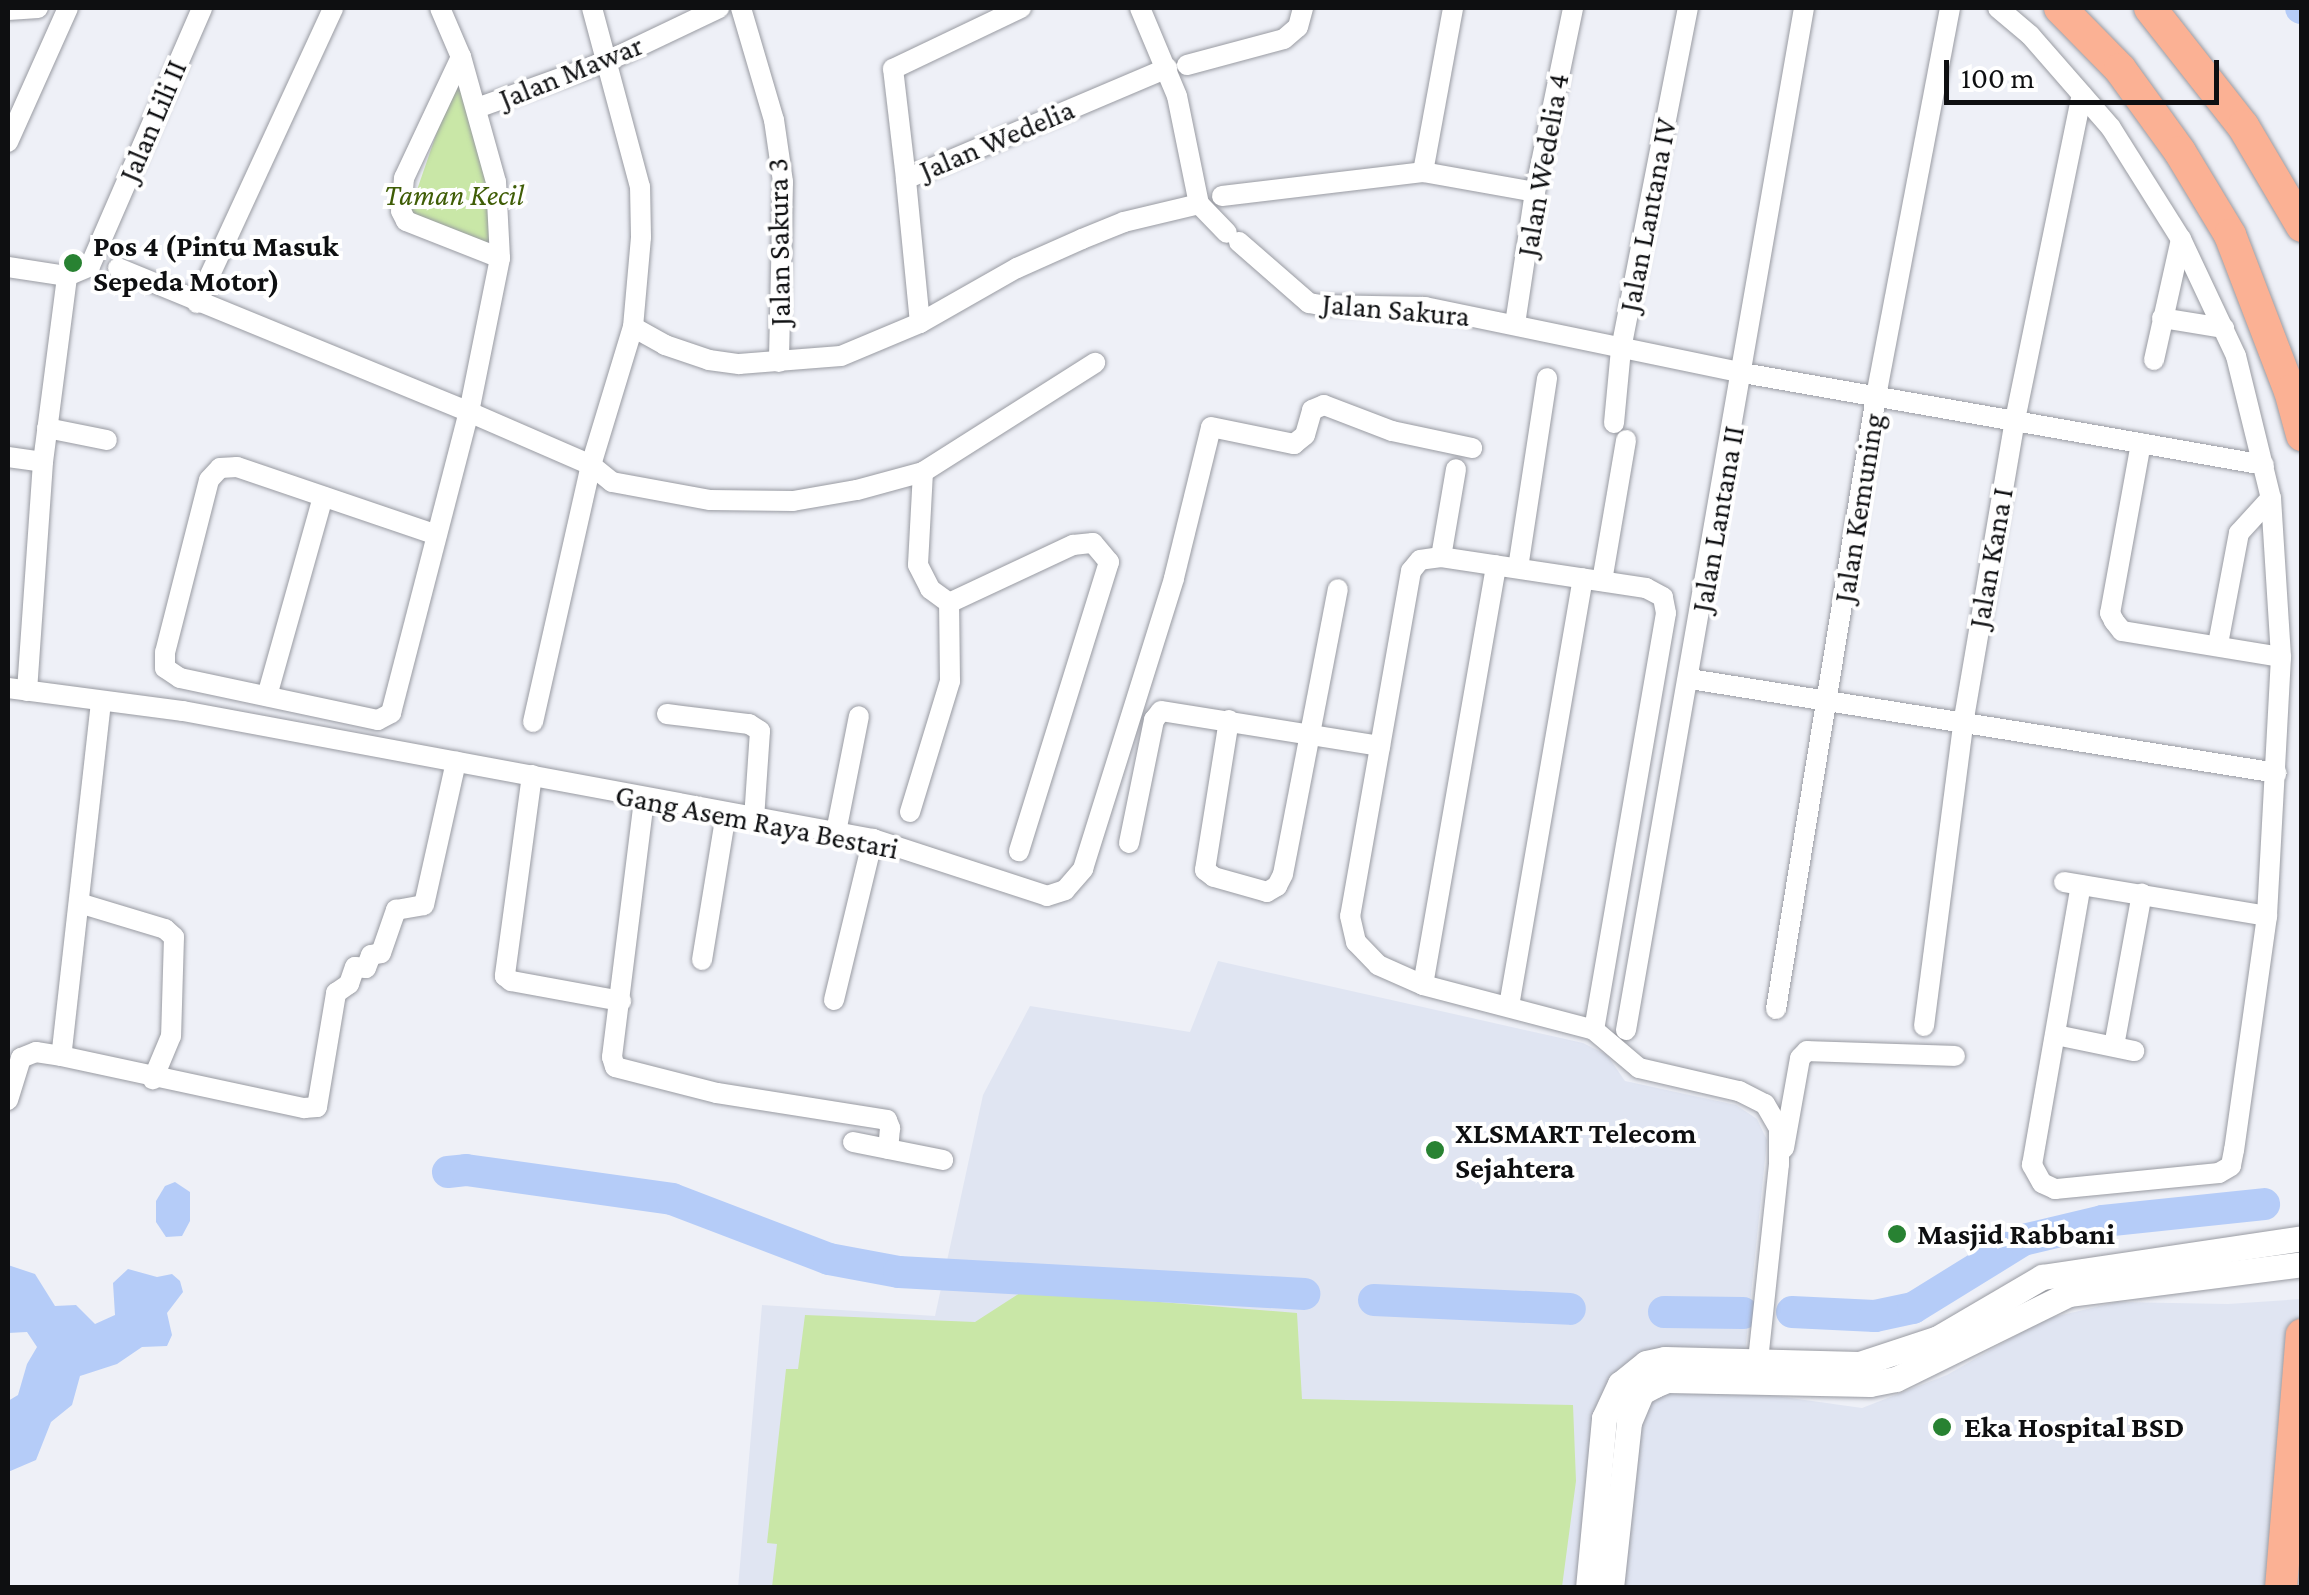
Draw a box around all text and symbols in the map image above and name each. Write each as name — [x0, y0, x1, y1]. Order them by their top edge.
street label: Jalan Mawar — [494, 27, 648, 117]
scale bar — [1949, 40, 2224, 102]
street label: Jalan Lili II — [111, 55, 195, 187]
text: 100 m — [1961, 61, 2035, 94]
street label: Jalan Wedelia 4 — [1509, 71, 1577, 259]
street label: Jalan Wedelia — [914, 91, 1080, 189]
street label: Jalan Lantana IV — [1612, 115, 1684, 315]
street label: Jalan Sakura 3 — [760, 158, 798, 326]
park label: Taman Kecil — [384, 177, 524, 213]
place label: Pos 4 (Pintu Masuk Sepeda Motor) — [93, 228, 338, 298]
marker: Pos 4 (Pintu Masuk Sepeda Motor) — [62, 252, 84, 274]
street label: Jalan Sakura — [1321, 286, 1471, 334]
street label: Jalan Kemuning — [1826, 411, 1892, 605]
street label: Jalan Lantana II — [1684, 423, 1752, 615]
street label: Jalan Kana I — [1961, 485, 2021, 631]
street label: Gang Asem Raya Bestari — [612, 777, 902, 867]
place label: XLSMART Telecom Sejahtera — [1455, 1115, 1696, 1186]
marker: XLSMART Telecom Sejahtera — [1424, 1139, 1446, 1161]
place label: Masjid Rabbani — [1917, 1216, 2115, 1252]
marker: Masjid Rabbani — [1886, 1223, 1908, 1245]
place label: Eka Hospital BSD — [1964, 1409, 2184, 1445]
marker: Eka Hospital BSD — [1929, 1414, 1955, 1440]

